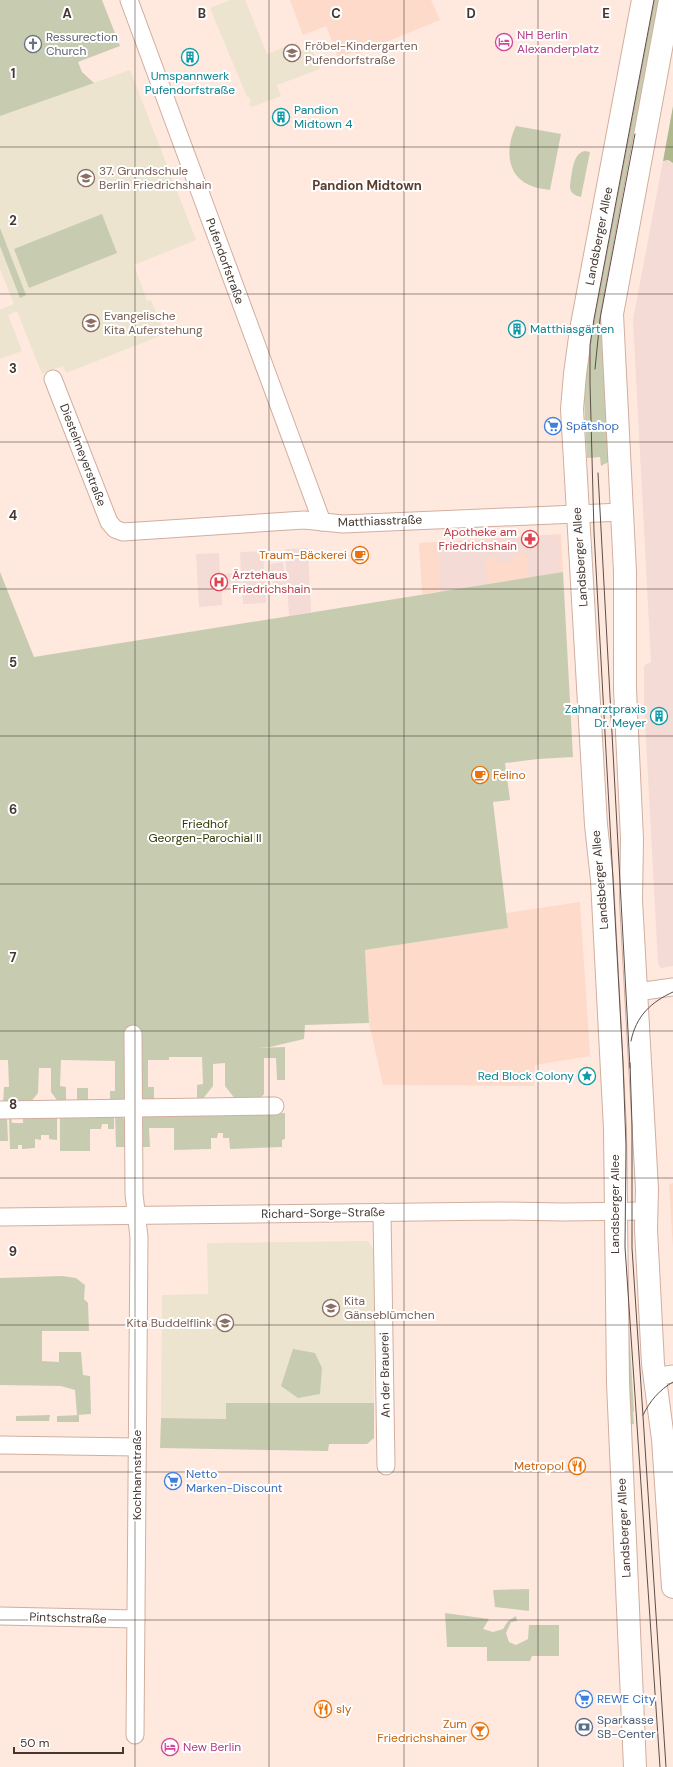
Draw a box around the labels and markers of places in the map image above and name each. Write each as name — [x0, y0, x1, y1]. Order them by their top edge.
place label: NH Berlin Alexanderplatz — [517, 27, 599, 57]
place label: Ressurection Church — [46, 29, 118, 59]
hotel icon: NH Berlin Alexanderplatz — [494, 32, 514, 52]
church icon: Ressurection Church — [23, 34, 43, 54]
place label: Fröbel-Kindergarten Pufendorfstraße — [305, 38, 418, 68]
school or university icon: Fröbel-Kindergarten Pufendorfstraße — [282, 43, 302, 63]
building icon: Umspannwerk Pufendorfstraße — [180, 47, 200, 67]
place label: Umspannwerk Pufendorfstraße — [145, 68, 235, 98]
place label: Pandion Midtown 4 — [294, 102, 352, 132]
building icon: Pandion Midtown 4 — [271, 107, 291, 127]
place label: 37. Grundschule Berlin Friedrichshain — [99, 163, 212, 193]
school or university icon: 37. Grundschule Berlin Friedrichshain — [76, 168, 96, 188]
place label: Evangelische Kita Auferstehung — [104, 308, 203, 338]
school or university icon: Evangelische Kita Auferstehung — [81, 313, 101, 333]
building icon: Matthiasgärten — [507, 319, 527, 339]
place label: Matthiasgärten — [530, 321, 614, 337]
supermarket icon: Spätshop — [543, 416, 563, 436]
place label: Spätshop — [566, 418, 619, 434]
place label: Apotheke am Friedrichshain — [439, 524, 517, 554]
pharmacy icon: Apotheke am Friedrichshain — [520, 529, 540, 549]
cafe icon: Traum-Bäckerei — [350, 545, 370, 565]
place label: Traum-Bäckerei — [259, 547, 347, 563]
place label: Ärztehaus Friedrichshain — [232, 567, 310, 597]
hospital icon: Ärztehaus Friedrichshain — [209, 572, 229, 592]
place label: Zahnarztpraxis Dr. Meyer — [565, 701, 647, 731]
building icon: Zahnarztpraxis Dr. Meyer — [649, 706, 669, 726]
cafe icon: Felino — [470, 765, 490, 785]
place label: Felino — [493, 767, 526, 783]
place icon: Red Block Colony — [577, 1066, 597, 1086]
place label: Red Block Colony — [478, 1068, 574, 1084]
place label: Kita Gänseblümchen — [344, 1293, 435, 1323]
school or university icon: Kita Gänseblümchen — [321, 1298, 341, 1318]
school or university icon: Kita Buddelflink — [215, 1313, 235, 1333]
place label: Kita Buddelflink — [126, 1315, 212, 1331]
restaurant icon: Metropol — [567, 1456, 587, 1476]
place label: Metropol — [514, 1458, 564, 1474]
place label: Netto Marken-Discount — [186, 1466, 283, 1496]
supermarket icon: Netto Marken-Discount — [163, 1471, 183, 1491]
supermarket icon: REWE City — [574, 1689, 594, 1709]
place label: REWE City — [597, 1691, 656, 1707]
restaurant icon: sly — [313, 1699, 333, 1719]
place label: sly — [336, 1701, 352, 1717]
place label: Sparkasse SB-Center — [597, 1712, 656, 1742]
place label: Zum Friedrichshainer — [377, 1716, 468, 1746]
bank icon: Sparkasse SB-Center — [574, 1717, 594, 1737]
bar icon: Zum Friedrichshainer — [470, 1721, 490, 1741]
hotel icon: New Berlin — [160, 1737, 180, 1757]
place label: New Berlin — [183, 1739, 241, 1755]

